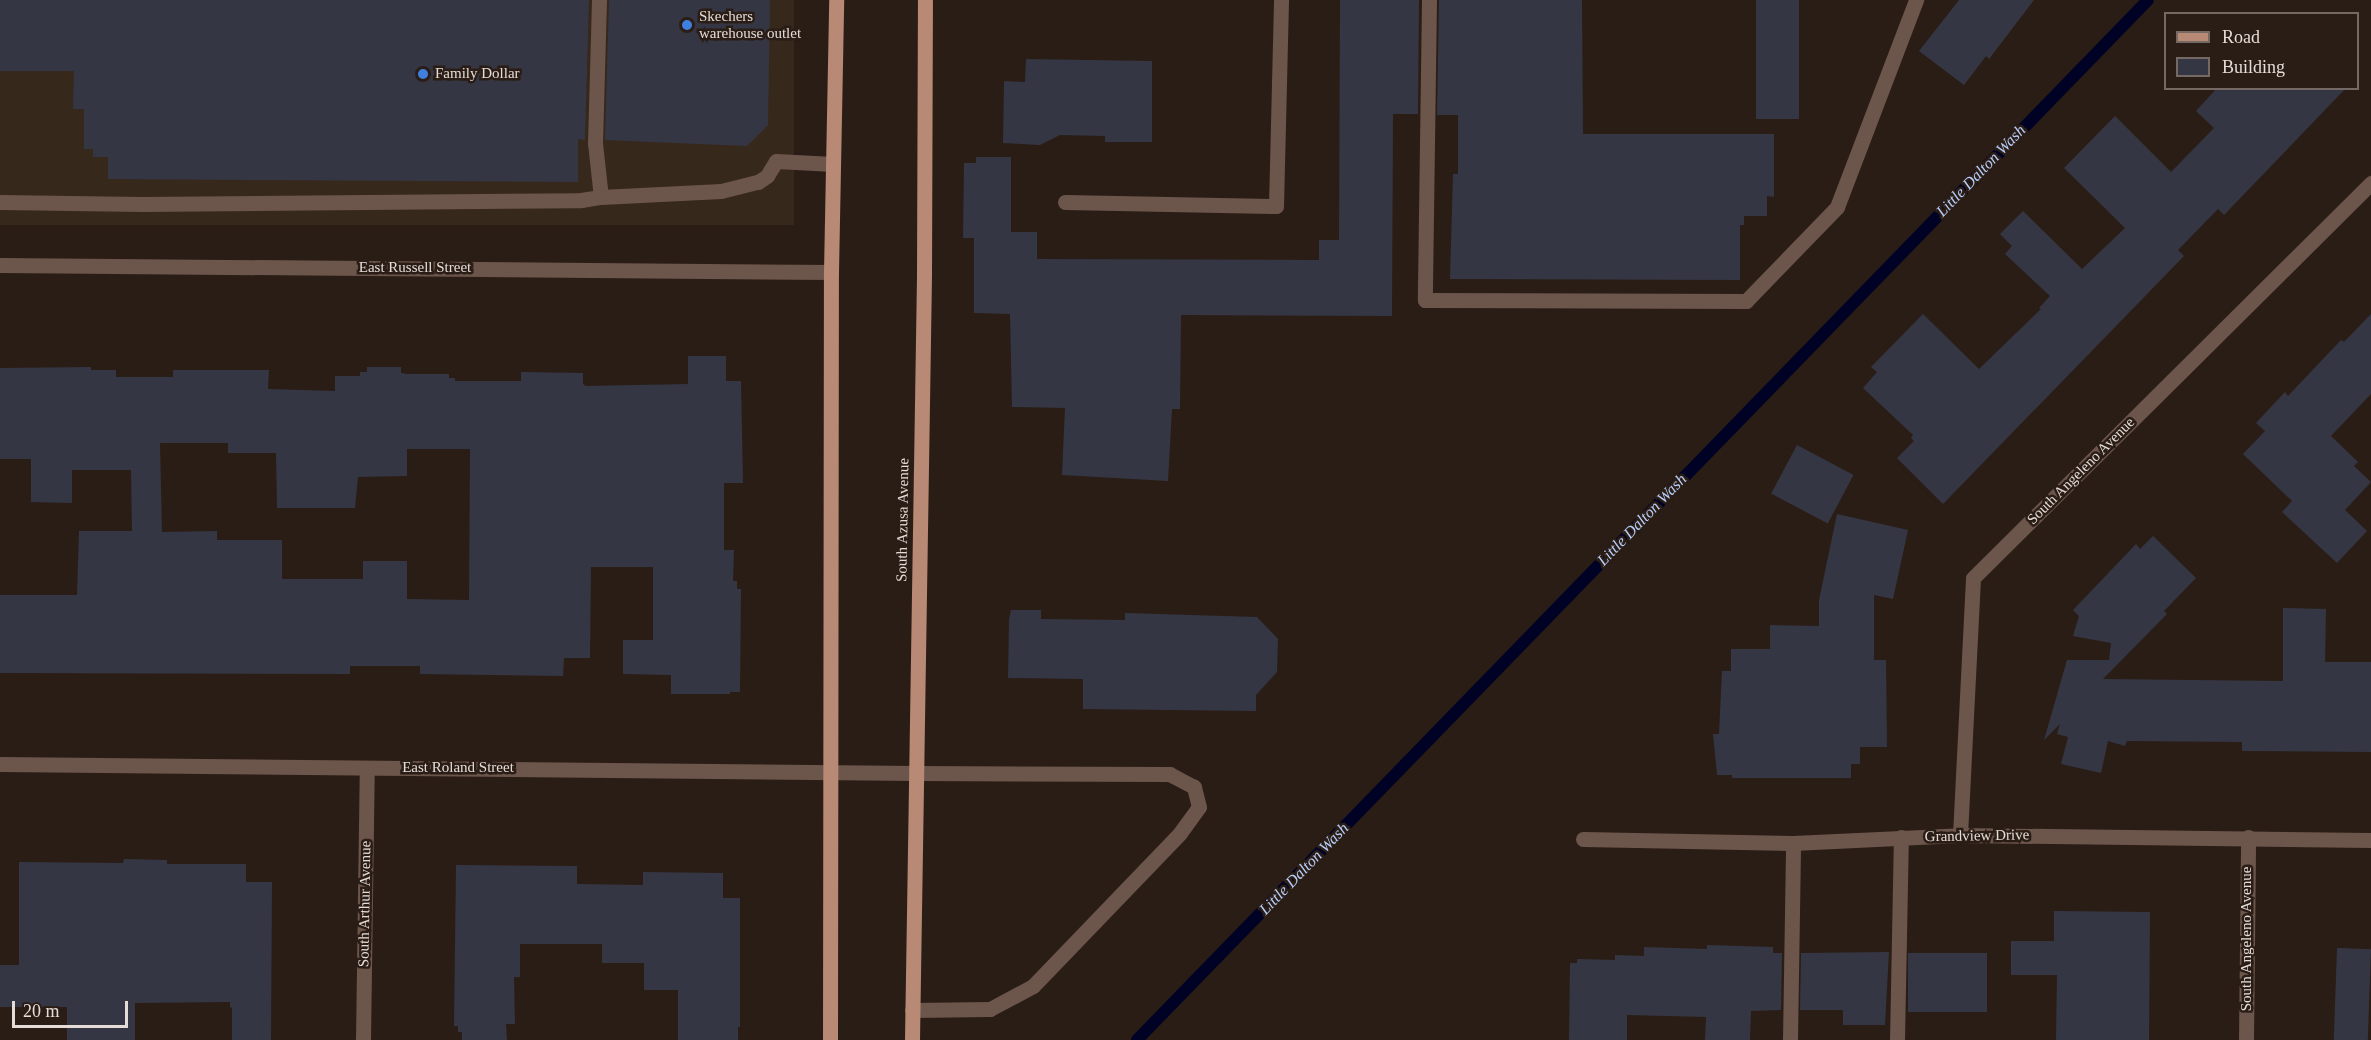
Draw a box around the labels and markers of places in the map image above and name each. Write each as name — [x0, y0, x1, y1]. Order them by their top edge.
place label: Skechers warehouse outlet — [699, 7, 801, 42]
marker: Skechers warehouse outlet — [680, 18, 694, 32]
place label: Family Dollar — [435, 65, 520, 83]
marker: Family Dollar — [416, 67, 430, 81]

